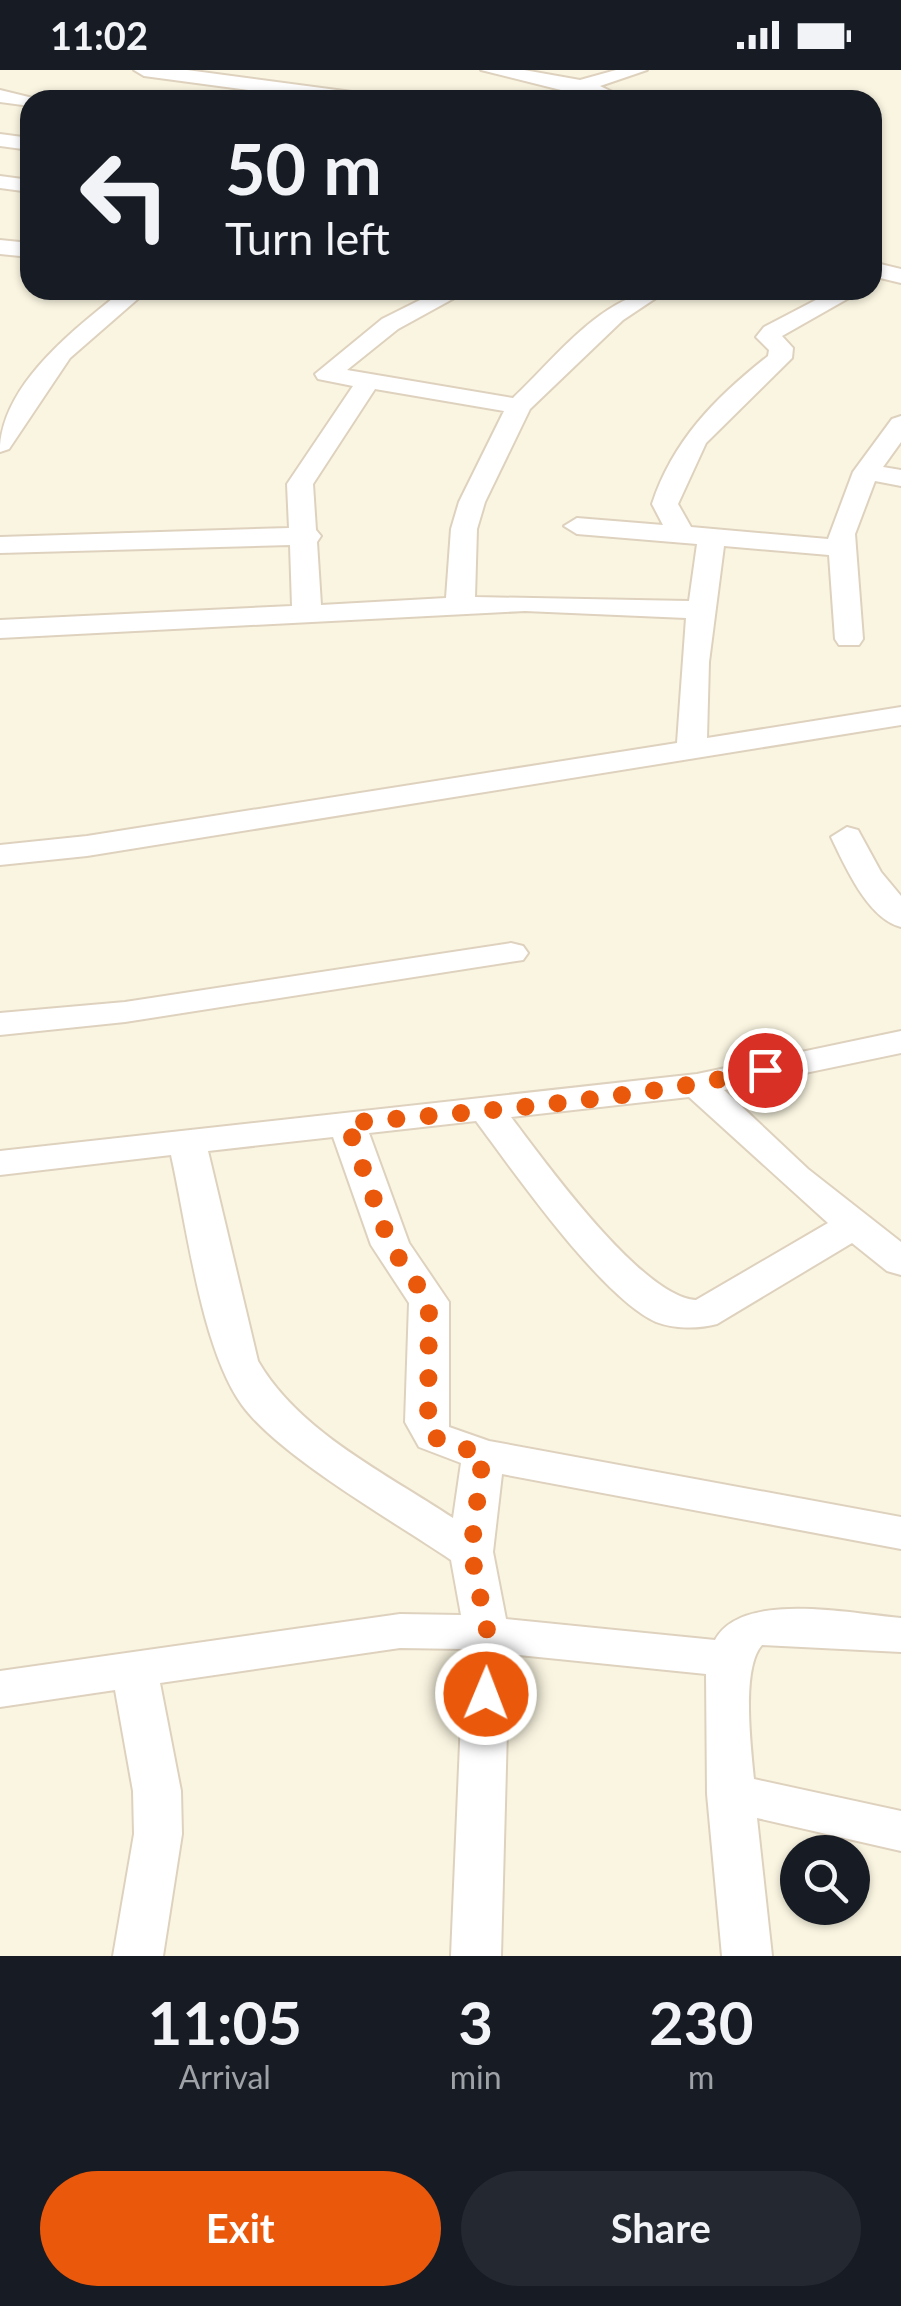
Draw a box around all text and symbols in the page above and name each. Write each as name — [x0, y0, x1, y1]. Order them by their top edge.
text: 11:02 — [50, 12, 148, 58]
text: 50 m — [225, 126, 382, 210]
icon: left — [60, 130, 190, 260]
text: Turn left — [225, 211, 390, 265]
pin — [723, 1028, 808, 1113]
icon: arrive — [738, 1043, 793, 1098]
position arrow — [434, 1642, 538, 1746]
map controls — [780, 1835, 870, 1925]
button: search — [780, 1835, 870, 1925]
text: 11:05 — [148, 1986, 302, 2058]
text: 3 — [458, 1986, 493, 2058]
text: 230 — [649, 1986, 753, 2058]
text: Arrival — [179, 2057, 271, 2096]
text: min — [450, 2057, 502, 2096]
text: m — [688, 2057, 714, 2096]
button: Exit — [40, 2171, 441, 2286]
button: Share — [461, 2171, 861, 2286]

